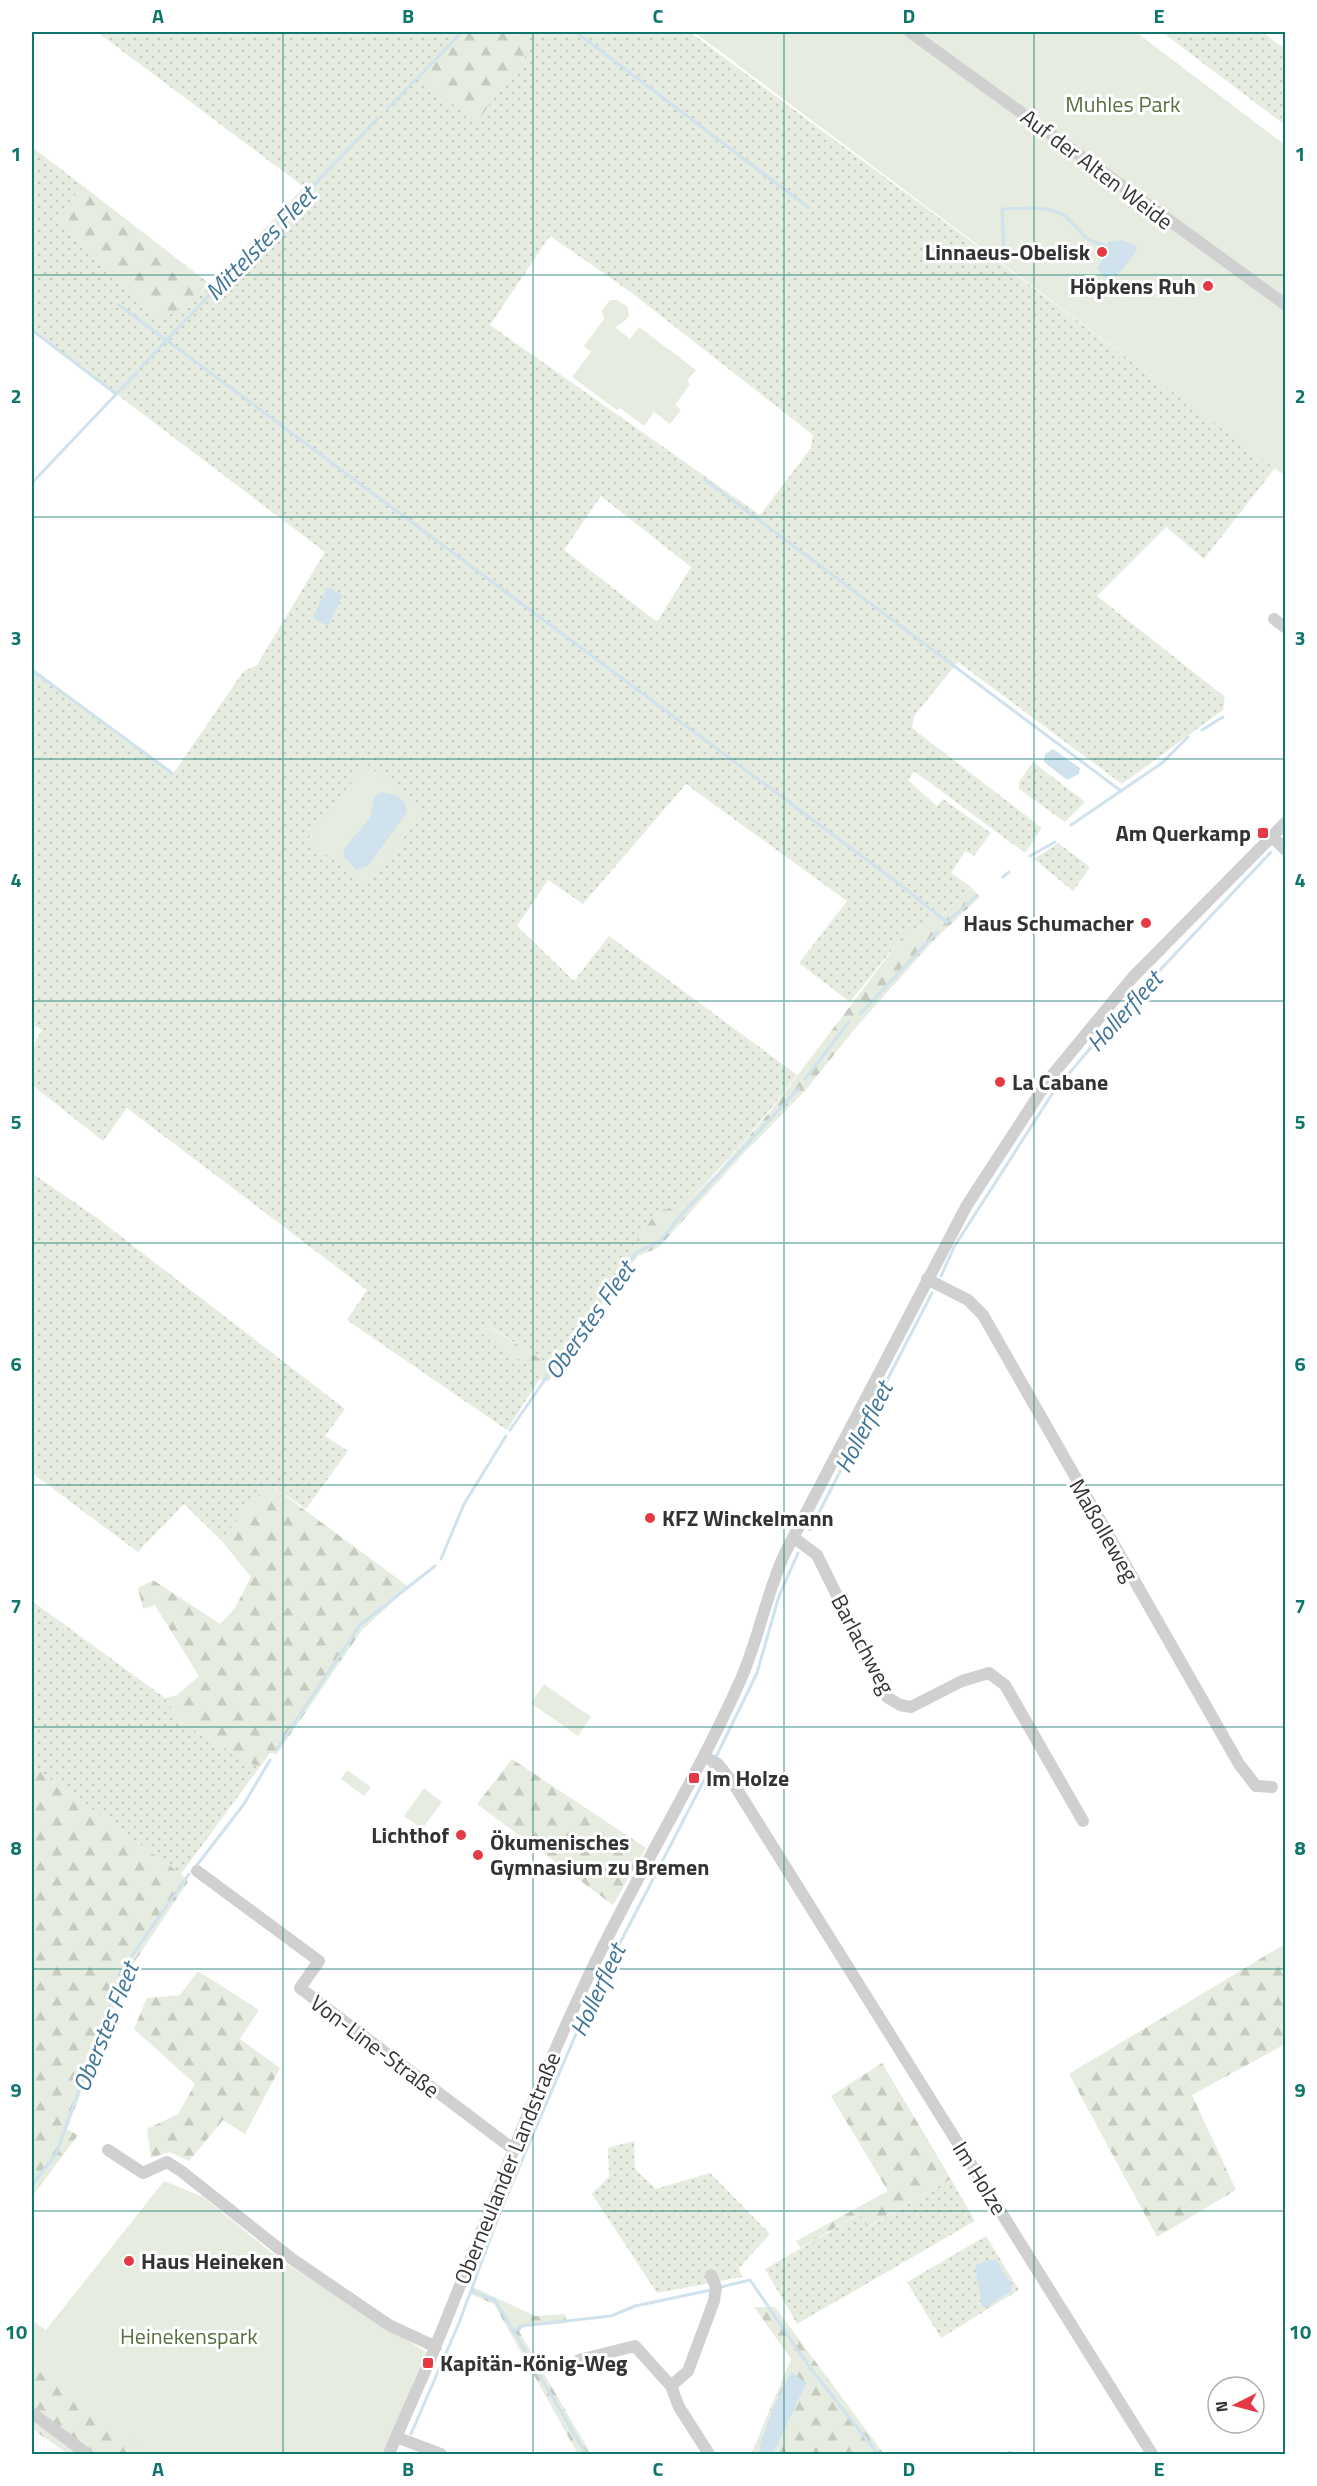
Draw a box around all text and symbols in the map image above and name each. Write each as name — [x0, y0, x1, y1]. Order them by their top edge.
text: A — [152, 0, 164, 31]
text: B — [402, 0, 414, 31]
text: C — [653, 0, 664, 31]
text: D — [903, 0, 915, 31]
text: E — [1153, 0, 1165, 31]
park label: Muhles Park — [1065, 87, 1181, 121]
street label: Auf der Alten Weide — [1013, 100, 1181, 238]
text: 1 — [10, 138, 22, 169]
text: 1 — [1294, 138, 1306, 169]
water label: Mittelstes Fleet — [196, 175, 326, 308]
place label: Linnaeus-Obelisk — [925, 235, 1091, 269]
marker: Linnaeus-Obelisk — [1095, 245, 1109, 259]
place label: Höpkens Ruh — [1070, 269, 1196, 303]
marker: Höpkens Ruh — [1201, 279, 1215, 293]
text: 2 — [10, 380, 22, 411]
text: 2 — [1294, 380, 1306, 411]
text: 3 — [10, 622, 22, 653]
text: 3 — [1294, 622, 1306, 653]
place label: Am Querkamp — [1116, 816, 1251, 850]
marker: Am Querkamp — [1256, 826, 1270, 840]
text: 4 — [10, 864, 22, 895]
text: 4 — [1294, 864, 1306, 895]
place label: Haus Schumacher — [963, 906, 1134, 940]
marker: Haus Schumacher — [1139, 916, 1153, 930]
water label: Hollerfleet — [1078, 960, 1172, 1059]
place label: La Cabane — [1012, 1065, 1108, 1099]
marker: La Cabane — [993, 1075, 1007, 1089]
text: 5 — [10, 1106, 22, 1137]
text: 5 — [1294, 1106, 1306, 1137]
water label: Oberstes Fleet — [535, 1251, 645, 1386]
text: 6 — [10, 1348, 22, 1379]
text: 6 — [1294, 1348, 1306, 1379]
water label: Hollerfleet — [825, 1372, 903, 1479]
street label: Maßolleweg — [1061, 1472, 1147, 1588]
place label: KFZ Winckelmann — [662, 1501, 834, 1535]
marker: KFZ Winckelmann — [643, 1511, 657, 1525]
street label: Barlachweg — [822, 1588, 904, 1700]
text: 7 — [10, 1590, 22, 1621]
text: 7 — [1294, 1590, 1306, 1621]
place label: Im Holze — [706, 1761, 789, 1795]
marker: Im Holze — [687, 1771, 701, 1785]
place label: Lichthof — [371, 1818, 449, 1852]
place label: Ökumenisches Gymnasium zu Bremen — [490, 1825, 709, 1884]
marker: Lichthof — [454, 1828, 468, 1842]
text: 8 — [10, 1832, 22, 1863]
text: 8 — [1294, 1832, 1306, 1863]
marker: Ökumenisches Gymnasium zu Bremen — [471, 1848, 485, 1862]
water label: Hollerfleet — [560, 1935, 635, 2042]
water label: Oberstes Fleet — [63, 1954, 149, 2097]
street label: Von-Line-Straße — [303, 1986, 447, 2106]
street label: Oberneulander Landstraße — [445, 2047, 569, 2289]
text: 9 — [10, 2074, 22, 2105]
text: 9 — [1294, 2074, 1306, 2105]
street label: Im Holze — [944, 2135, 1016, 2221]
place label: Haus Heineken — [141, 2244, 284, 2278]
marker: Haus Heineken — [122, 2254, 136, 2268]
text: 10 — [5, 2316, 27, 2347]
text: 10 — [1289, 2316, 1311, 2347]
park label: Heinekenspark — [120, 2319, 258, 2353]
place label: Kapitän-König-Weg — [440, 2346, 628, 2380]
marker: Kapitän-König-Weg — [421, 2356, 435, 2370]
north arrow — [1206, 2375, 1266, 2435]
text: N — [1209, 2400, 1234, 2413]
text: A — [152, 2453, 164, 2484]
text: B — [402, 2453, 414, 2484]
text: C — [653, 2453, 664, 2484]
text: D — [903, 2453, 915, 2484]
text: E — [1153, 2453, 1165, 2484]

